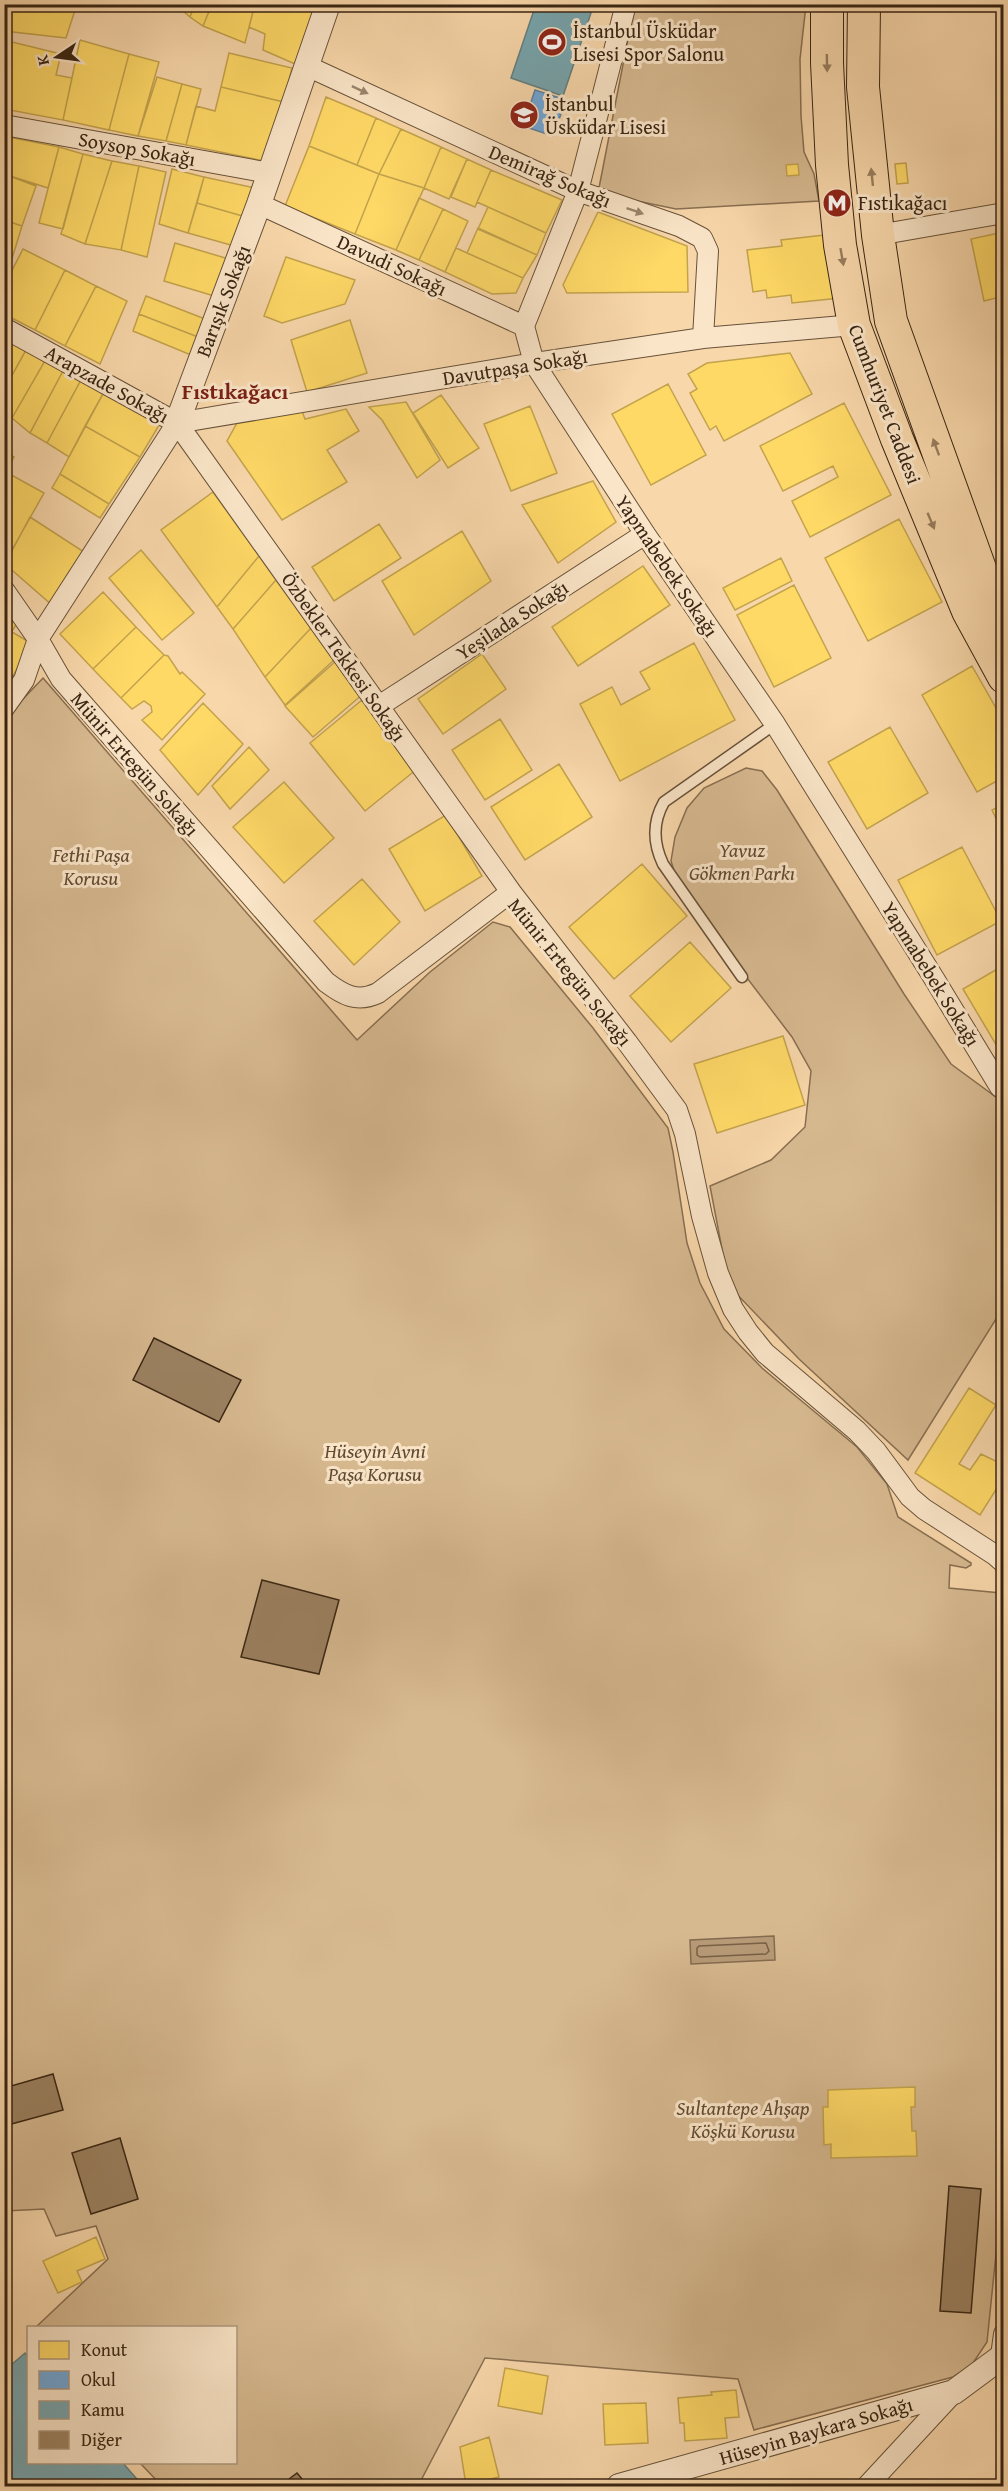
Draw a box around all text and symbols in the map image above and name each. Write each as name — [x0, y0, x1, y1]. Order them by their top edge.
place label: İstanbul Üsküdar Lisesi Spor Salonu — [573, 16, 724, 68]
sports icon: İstanbul Üsküdar Lisesi Spor Salonu — [536, 26, 568, 58]
north arrow — [27, 27, 87, 87]
text: K — [29, 52, 55, 68]
one-way arrow — [822, 53, 832, 72]
one-way arrow — [352, 86, 369, 95]
place label: İstanbul Üsküdar Lisesi — [545, 89, 666, 141]
school or university icon: İstanbul Üsküdar Lisesi — [508, 99, 540, 131]
street label: Soysop Sokağı — [76, 124, 198, 173]
street label: Demirağ Sokağı — [484, 137, 616, 215]
one-way arrow — [867, 168, 877, 187]
metro station icon: Fıstıkağacı — [821, 187, 853, 219]
place label: Fıstıkağacı — [858, 188, 948, 217]
one-way arrow — [626, 206, 644, 216]
street label: Davudi Sokağı — [333, 226, 452, 303]
street label: Barışık Sokağı — [188, 240, 257, 361]
one-way arrow — [838, 248, 847, 267]
street label: Cumhuriyet Caddesi — [842, 320, 929, 488]
street label: Arapzade Sokağı — [40, 337, 175, 430]
street label: Davutpaşa Sokağı — [440, 341, 590, 392]
district label: Fıstıkağacı — [182, 375, 288, 407]
one-way arrow — [931, 438, 941, 456]
street label: Yapmabebek Sokağı — [609, 489, 726, 643]
one-way arrow — [926, 512, 935, 529]
street label: Özbekler Tekkesi Sokağı — [275, 566, 414, 748]
street label: Yeşilada Sokağı — [450, 572, 574, 667]
street label: Münir Ertegün Sokağı — [64, 685, 207, 843]
park label: Yavuz Gökmen Parkı — [689, 835, 795, 887]
park label: Fethi Paşa Korusu — [51, 840, 130, 892]
street label: Münir Ertegün Sokağı — [502, 891, 639, 1052]
street label: Yapmabebek Sokağı — [875, 896, 988, 1052]
park label: Hüseyin Avni Paşa Korusu — [323, 1436, 426, 1488]
park label: Sultantepe Ahşap Köşkü Korusu — [676, 2093, 810, 2145]
legend — [27, 2326, 237, 2464]
text: Konut — [81, 2336, 128, 2363]
text: Okul — [81, 2366, 116, 2393]
street label: Hüseyin Baykara Sokağı — [716, 2389, 916, 2472]
text: Kamu — [81, 2396, 125, 2423]
text: Diğer — [81, 2426, 122, 2453]

